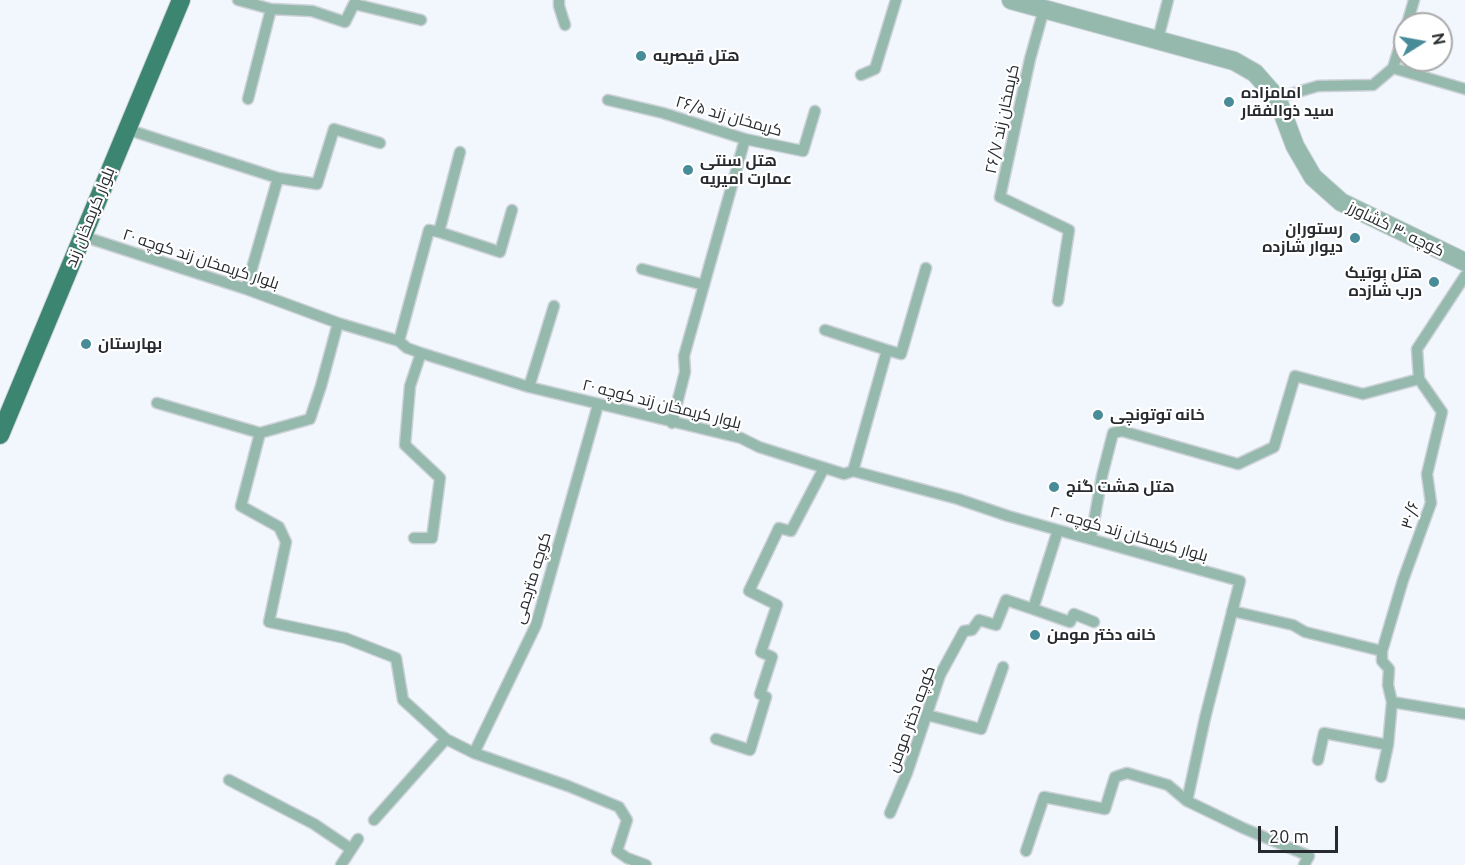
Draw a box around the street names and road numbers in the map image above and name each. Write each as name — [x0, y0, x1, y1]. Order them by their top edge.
street label: کریمخان زند ۲۶/۷ — [981, 63, 1023, 175]
street label: کریمخان زند ۲۶/۵ — [673, 92, 785, 140]
street label: بلوار کریمخان زند — [61, 164, 119, 270]
street label: کوچه ۳۰ کشاورز — [1345, 197, 1447, 261]
street label: بلوار کریمخان زند کوچه ۲۰ — [120, 225, 282, 293]
street label: بلوار کریمخان زند کوچه ۲۰ — [580, 375, 744, 433]
street label: ۳۰/۶ — [1397, 499, 1423, 531]
street label: بلوار کریمخان زند کوچه ۲۰ — [1048, 502, 1210, 566]
street label: کوچه مترجمی — [509, 530, 555, 626]
street label: کوچه دختر مومن — [883, 663, 939, 775]

